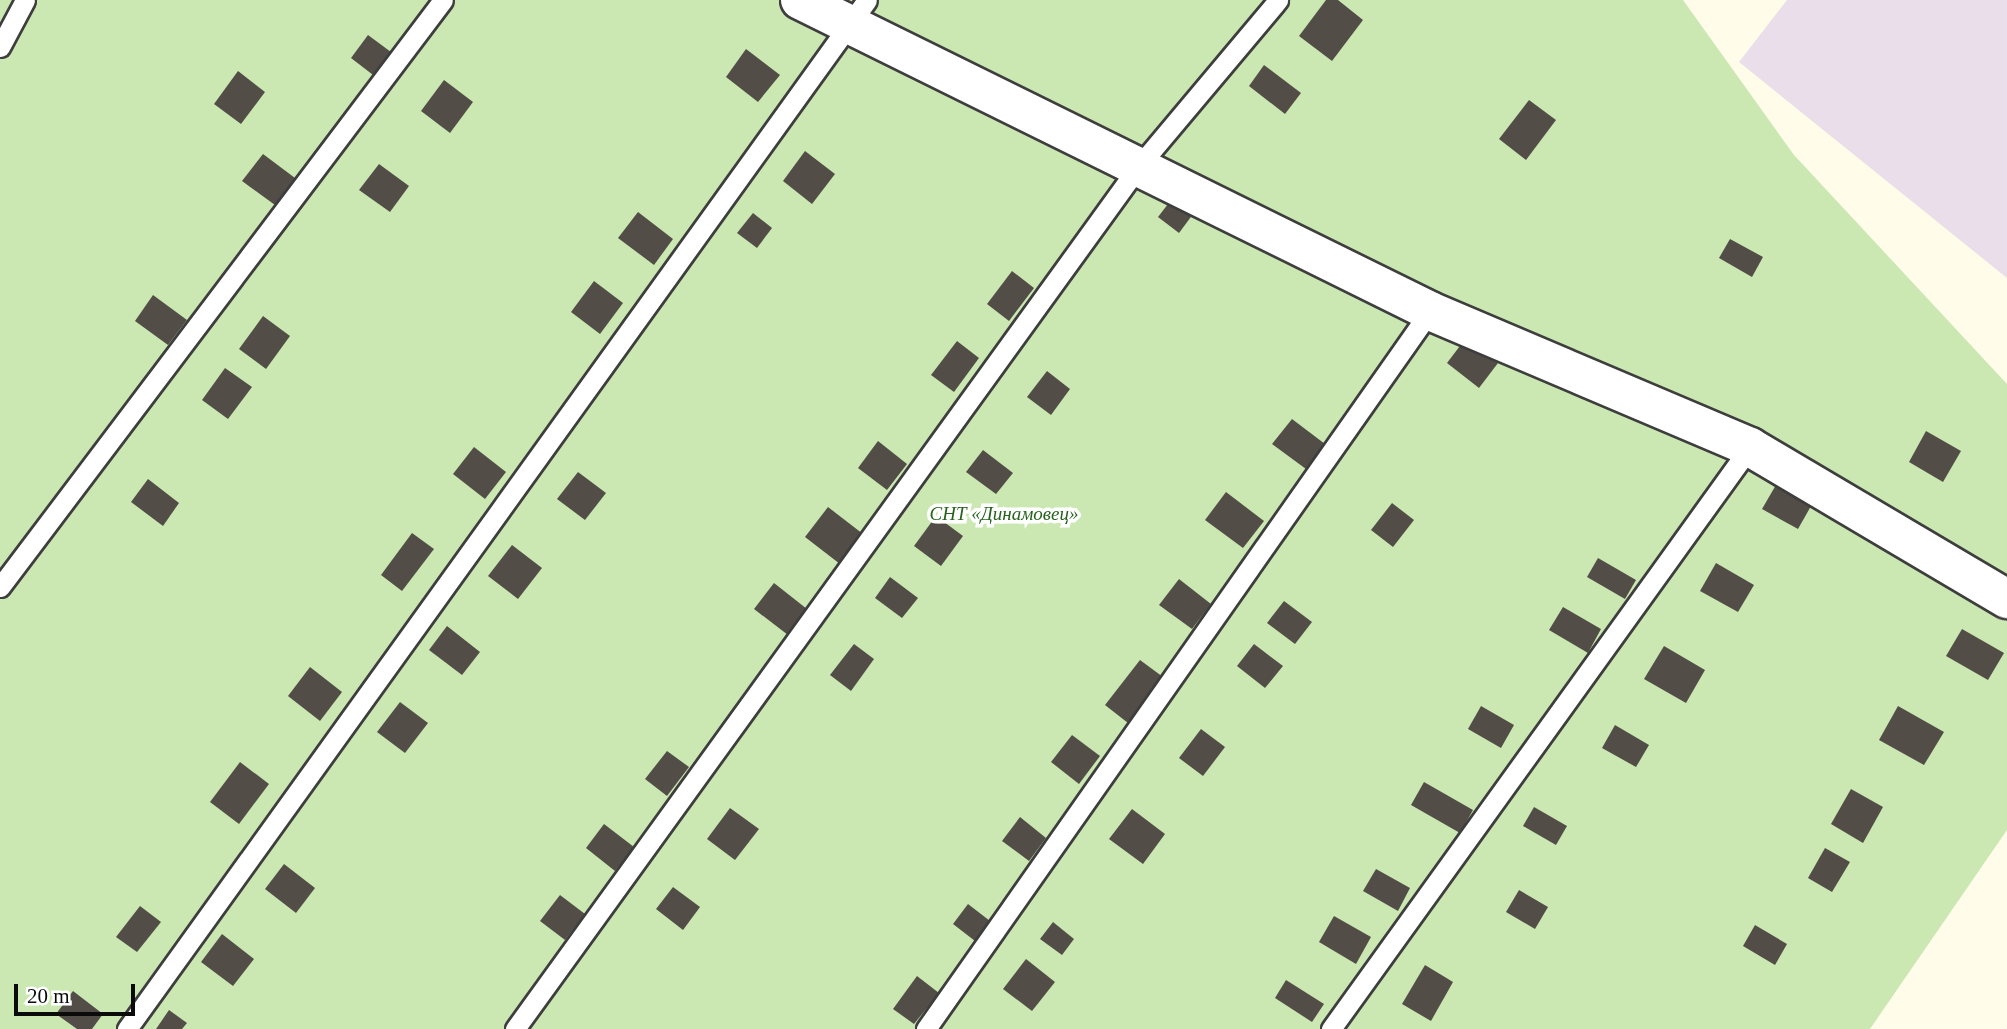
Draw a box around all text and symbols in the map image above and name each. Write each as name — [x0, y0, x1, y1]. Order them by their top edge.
park label: СНТ «Динамовец» — [929, 503, 1079, 525]
scale bar — [18, 970, 138, 1014]
text: 20 m — [27, 984, 70, 1008]

